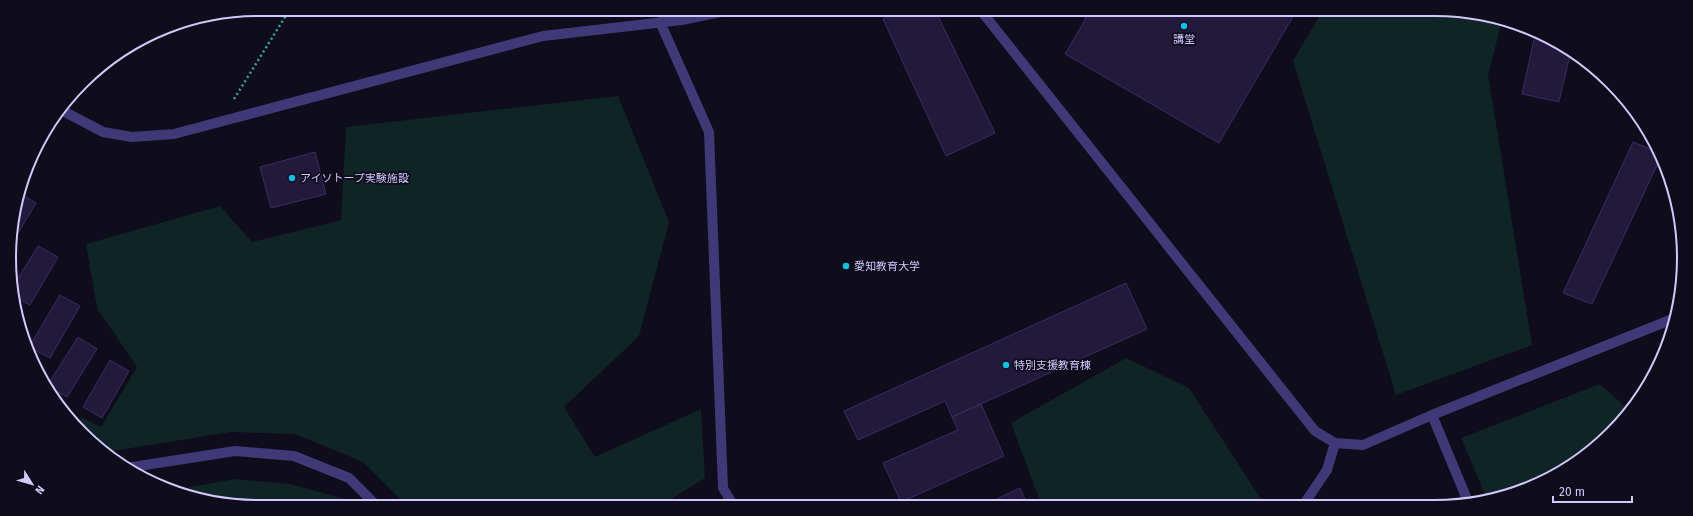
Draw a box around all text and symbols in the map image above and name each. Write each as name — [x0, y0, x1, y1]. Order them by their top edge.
marker: 講堂 — [1179, 21, 1189, 31]
place label: 講堂 — [1173, 33, 1195, 46]
place label: アイソトープ実験施設 — [300, 172, 409, 185]
marker: アイソトープ実験施設 — [287, 173, 297, 183]
place label: 愛知教育大学 — [854, 260, 920, 273]
marker: 愛知教育大学 — [841, 261, 851, 271]
place label: 特別支援教育棟 — [1014, 359, 1091, 372]
marker: 特別支援教育棟 — [1001, 360, 1011, 370]
north arrow — [12, 464, 52, 504]
scale bar — [1553, 478, 1632, 504]
text: N — [32, 483, 47, 497]
text: 20 m — [1559, 485, 1585, 499]

